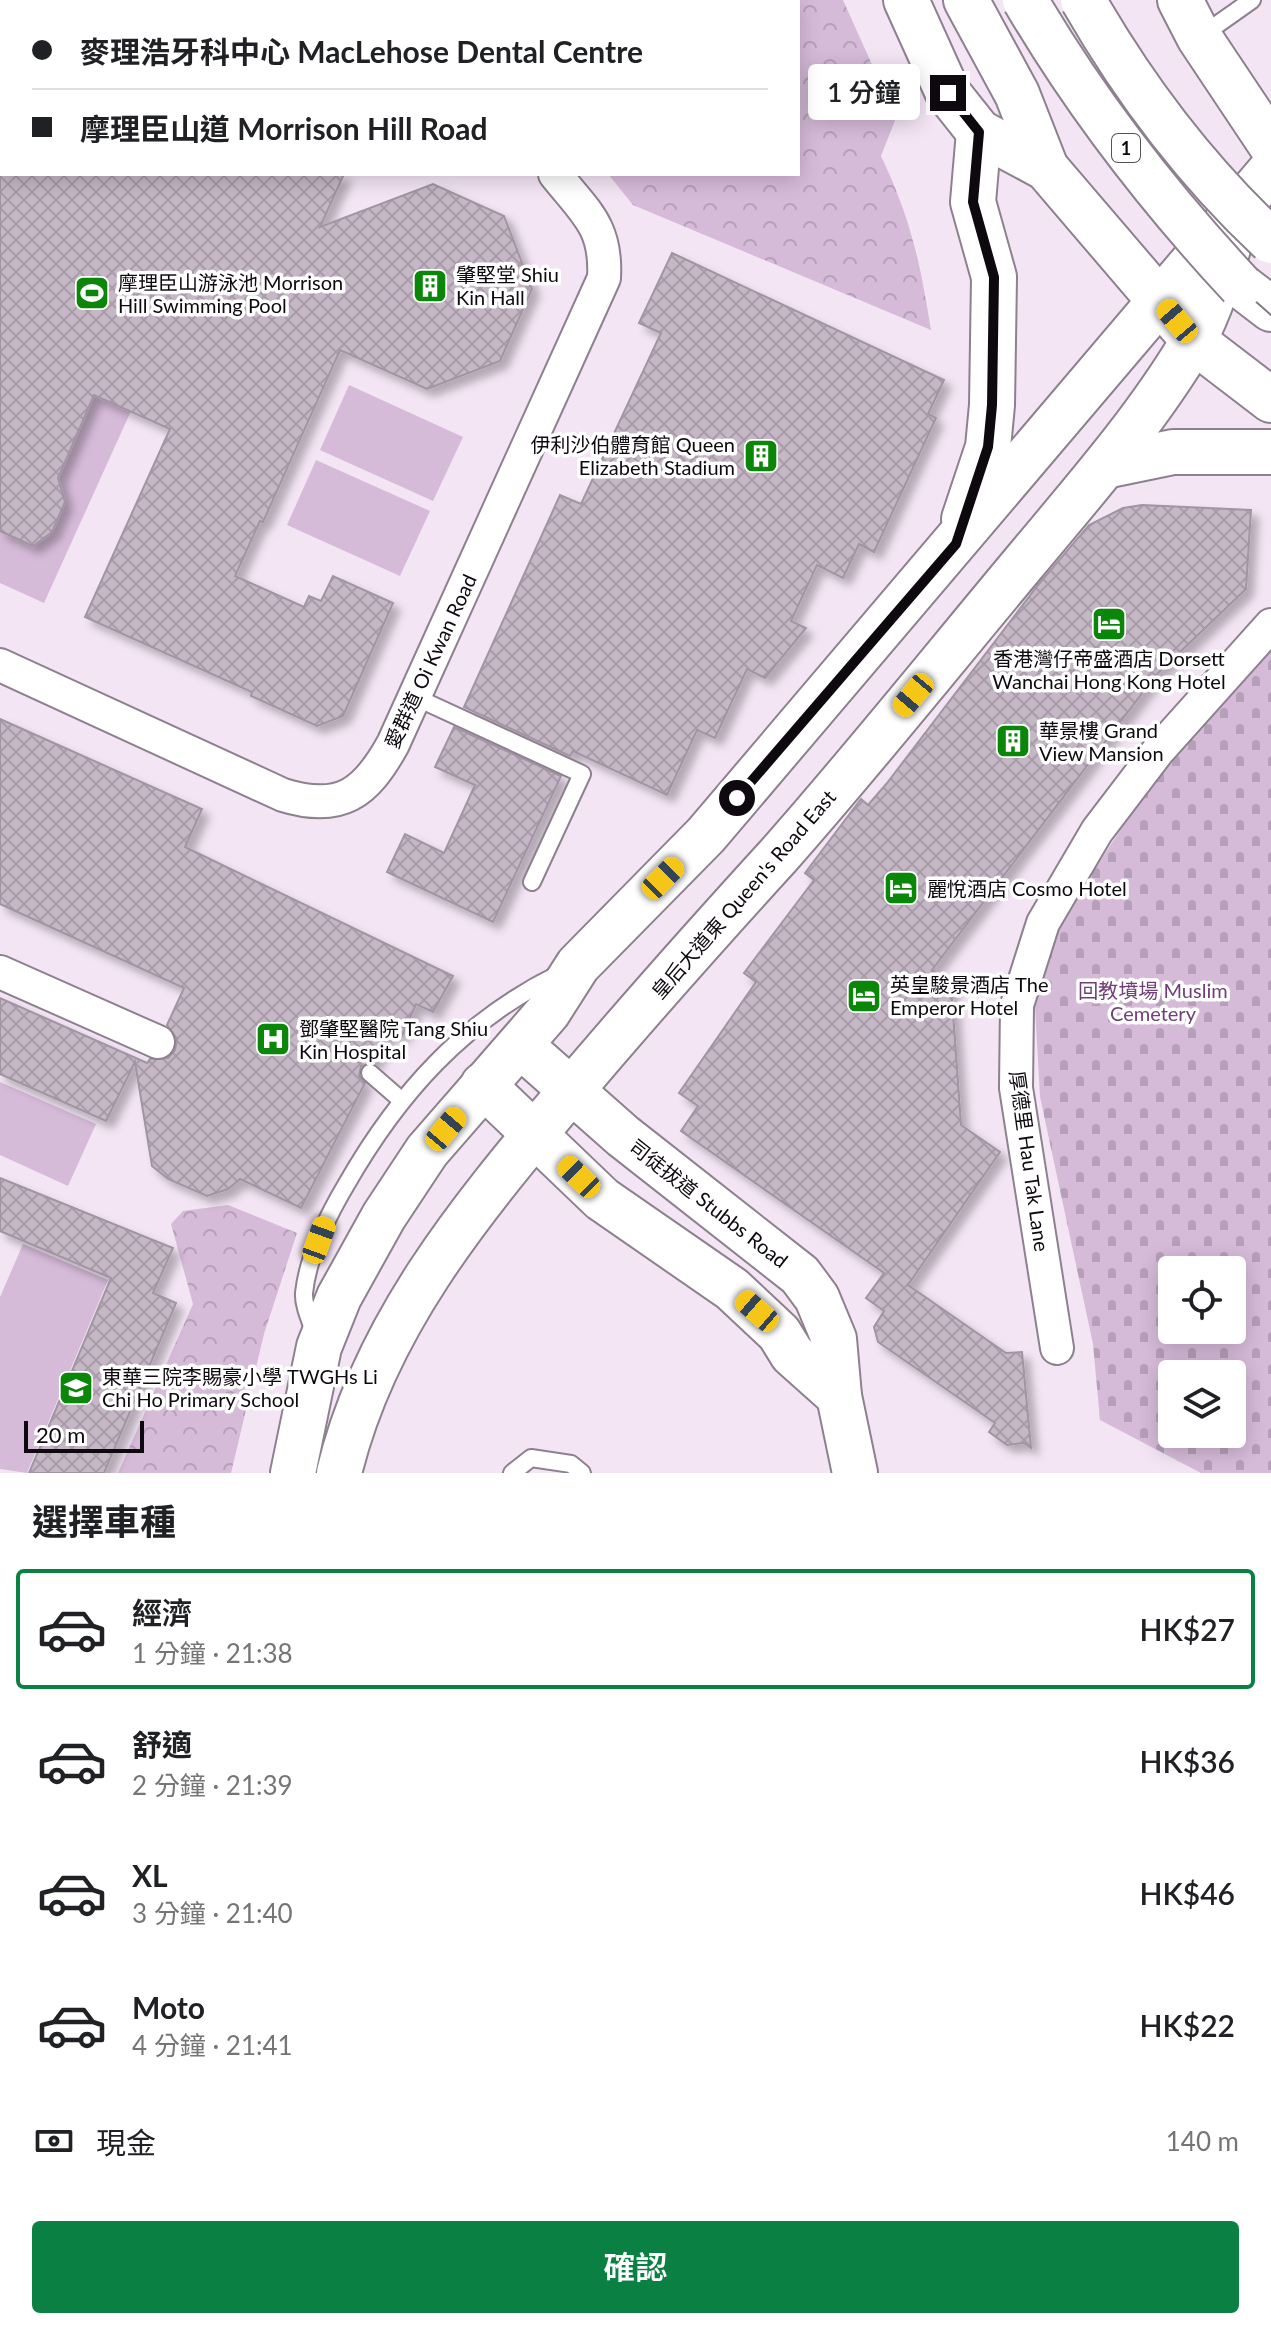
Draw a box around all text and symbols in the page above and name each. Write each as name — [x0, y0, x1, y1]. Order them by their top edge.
text: 麥理浩牙科中心 MacLehose Dental Centre — [80, 33, 643, 69]
callout: 1 分鐘 — [808, 65, 920, 121]
route end — [930, 75, 966, 111]
text: 1 分鐘 — [827, 76, 901, 108]
text: 摩理臣山道 Morrison Hill Road — [80, 110, 488, 146]
road number: 1 — [1112, 134, 1140, 162]
place label: 肇堅堂 Shiu Kin Hall — [456, 262, 559, 309]
building icon: 肇堅堂 Shiu Kin Hall — [411, 267, 449, 305]
place label: 摩理臣山游泳池 Morrison Hill Swimming Pool — [118, 270, 343, 317]
sports icon: 摩理臣山游泳池 Morrison Hill Swimming Pool — [73, 274, 111, 312]
car — [1152, 295, 1202, 347]
place label: 伊利沙伯體育館 Queen Elizabeth Stadium — [531, 432, 735, 479]
building icon: 伊利沙伯體育館 Queen Elizabeth Stadium — [742, 437, 780, 475]
street label: 愛群道 Oi Kwan Road — [379, 570, 481, 752]
hotel icon: 香港灣仔帝盛酒店 Dorsett Wanchai Hong Kong Hotel — [1090, 605, 1128, 643]
place label: 香港灣仔帝盛酒店 Dorsett Wanchai Hong Kong Hotel — [992, 646, 1226, 693]
car — [888, 669, 938, 721]
place label: 華景樓 Grand View Mansion — [1039, 718, 1164, 765]
building icon: 華景樓 Grand View Mansion — [994, 722, 1032, 760]
route start — [719, 780, 755, 816]
street label: 皇后大道東 Queen's Road East — [646, 785, 840, 1003]
car — [638, 853, 688, 903]
hotel icon: 麗悅酒店 Cosmo Hotel — [882, 869, 920, 907]
place label: 麗悅酒店 Cosmo Hotel — [927, 876, 1127, 900]
place label: 英皇駿景酒店 The Emperor Hotel — [890, 972, 1048, 1019]
hotel icon: 英皇駿景酒店 The Emperor Hotel — [845, 977, 883, 1015]
park label: 回教墳場 Muslim Cemetery — [1078, 978, 1228, 1025]
place label: 鄧肇堅醫院 Tang Shiu Kin Hospital — [299, 1016, 488, 1063]
hospital icon: 鄧肇堅醫院 Tang Shiu Kin Hospital — [254, 1020, 292, 1058]
street label: 厚德里 Hau Tak Lane — [1005, 1069, 1055, 1253]
car — [421, 1103, 471, 1155]
street label: 司徒拔道 Stubbs Road — [625, 1134, 793, 1272]
car — [553, 1152, 605, 1202]
car — [300, 1213, 338, 1267]
map controls — [1158, 1256, 1246, 1448]
button: locate — [1158, 1256, 1246, 1344]
car — [731, 1286, 783, 1336]
button: layers — [1158, 1360, 1246, 1448]
place label: 東華三院李賜豪小學 TWGHs Li Chi Ho Primary School — [102, 1364, 378, 1411]
school or university icon: 東華三院李賜豪小學 TWGHs Li Chi Ho Primary School — [57, 1369, 95, 1407]
scale bar — [24, 1417, 144, 1453]
text: 20 m — [36, 1421, 85, 1448]
text: 選擇車種 — [32, 1499, 176, 1543]
icon: car — [36, 1593, 108, 1665]
text: 經濟 — [132, 1594, 192, 1630]
text: HK$27 — [1140, 1611, 1235, 1647]
text: 1 分鐘 · 21:38 — [132, 1637, 293, 1669]
icon: car — [36, 1725, 108, 1797]
text: 舒適 — [132, 1726, 192, 1762]
text: HK$36 — [1140, 1743, 1235, 1779]
text: 2 分鐘 · 21:39 — [132, 1769, 293, 1801]
icon: car — [36, 1857, 108, 1929]
text: XL — [132, 1857, 168, 1893]
text: HK$46 — [1140, 1875, 1235, 1911]
text: 3 分鐘 · 21:40 — [132, 1897, 293, 1929]
icon: car — [36, 1989, 108, 2061]
text: Moto — [132, 1989, 205, 2025]
text: HK$22 — [1140, 2007, 1235, 2043]
text: 4 分鐘 · 21:41 — [132, 2029, 293, 2061]
icon: cash — [32, 2119, 76, 2163]
text: 現金 — [96, 2124, 156, 2160]
text: 140 m — [1166, 2125, 1239, 2157]
button: 確認 — [32, 2221, 1239, 2313]

